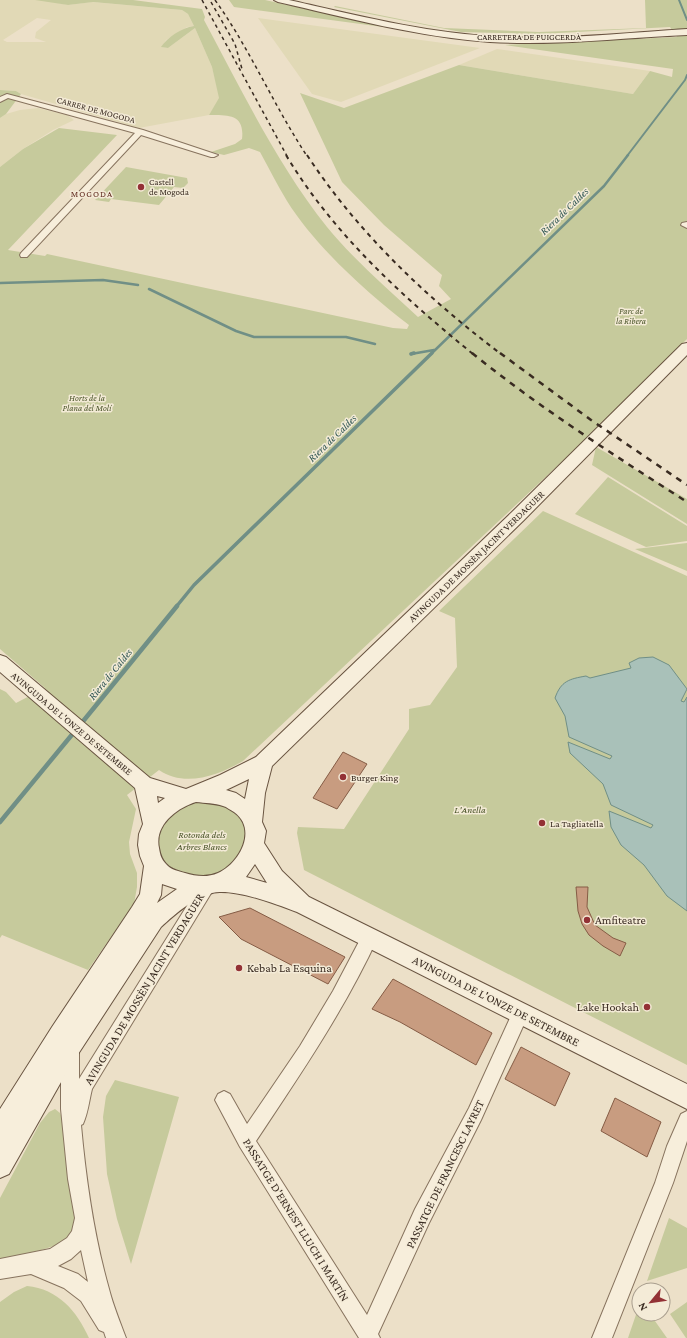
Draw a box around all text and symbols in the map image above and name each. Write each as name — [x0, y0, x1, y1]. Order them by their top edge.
street label: CARRETERA DE PUIGCERDÀ — [477, 32, 582, 42]
street label: CARRER DE MOGODA — [56, 95, 137, 126]
place label: Castell de Mogoda — [149, 177, 189, 197]
marker: Castell de Mogoda — [136, 182, 146, 192]
water label: Riera de Caldes — [537, 185, 591, 237]
district label: MOGODA — [71, 189, 113, 199]
park label: Parc de la Ribera — [616, 306, 647, 326]
park label: Horts de la Plana del Molí — [63, 393, 113, 413]
water label: Riera de Caldes — [305, 412, 359, 464]
street label: AVINGUDA DE MOSSÈN JACINT VERDAGUER — [406, 488, 547, 624]
water label: Riera de Caldes — [86, 645, 135, 702]
street label: AVINGUDA DE L'ONZE DE SETEMBRE — [9, 670, 135, 778]
marker: Burger King — [338, 772, 348, 782]
place label: Burger King — [351, 772, 398, 783]
park label: L'Anella — [454, 804, 486, 815]
marker: La Tagliatella — [537, 818, 547, 828]
place label: La Tagliatella — [550, 818, 604, 829]
park label: Rotonda dels Arbres Blancs — [176, 829, 228, 852]
street label: AVINGUDA DE MOSSÈN JACINT VERDAGUER — [81, 890, 207, 1087]
place label: Amfiteatre — [595, 913, 646, 927]
marker: Amfiteatre — [582, 915, 592, 925]
street label: AVINGUDA DE L'ONZE DE SETEMBRE — [410, 953, 582, 1050]
place label: Kebab La Esquina — [247, 961, 332, 975]
marker: Kebab La Esquina — [234, 963, 244, 973]
place label: Lake Hookah — [577, 1000, 640, 1014]
marker: Lake Hookah — [642, 1002, 652, 1012]
street label: PASSATGE DE FRANCESC LAYRET — [403, 1097, 487, 1251]
street label: PASSATGE D'ERNEST LLUCH I MARTÍN — [240, 1136, 352, 1304]
north arrow — [631, 1282, 671, 1322]
text: N — [635, 1300, 649, 1313]

